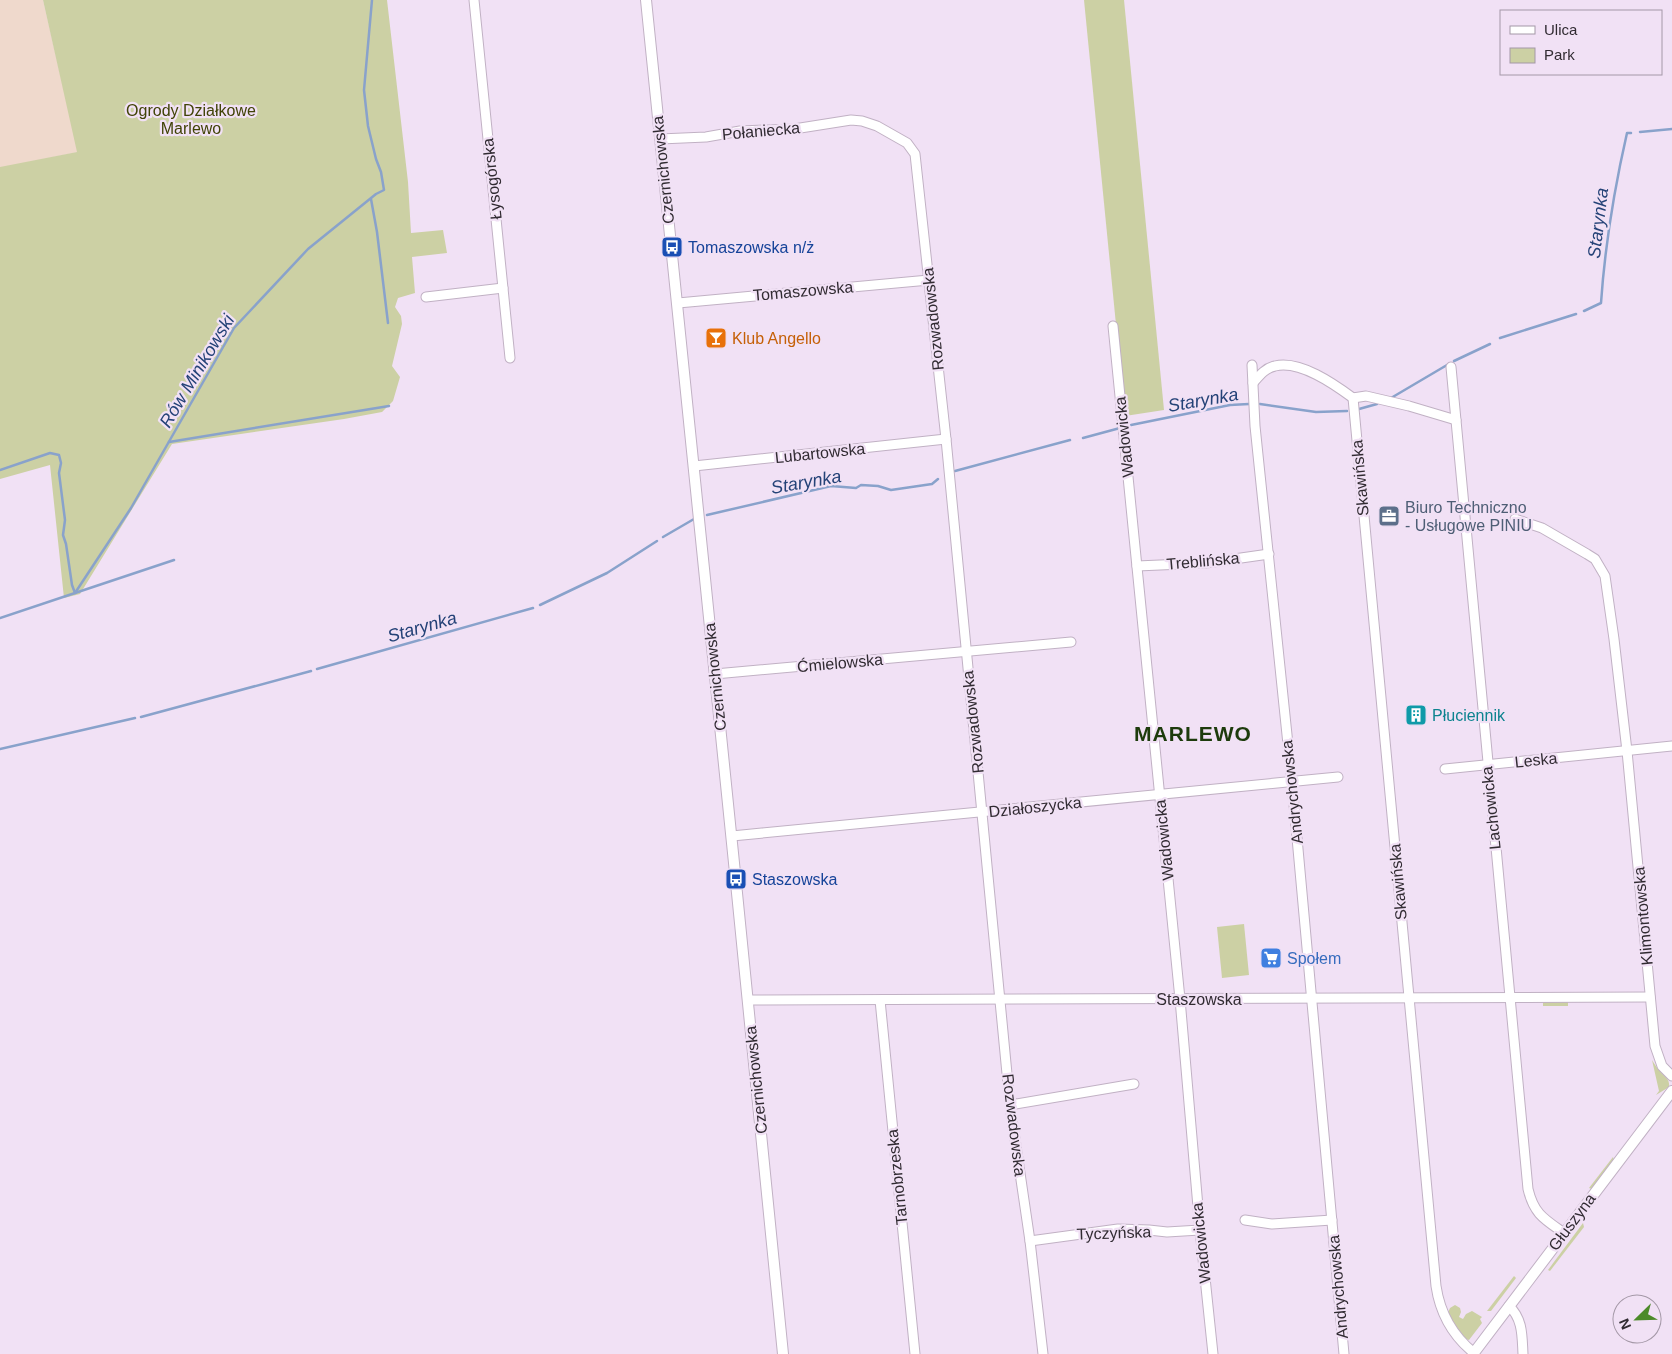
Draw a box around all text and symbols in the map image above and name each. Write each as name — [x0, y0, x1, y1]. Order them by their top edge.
legend — [1500, 10, 1662, 75]
text: Ulica — [1544, 21, 1578, 38]
text: Park — [1544, 46, 1575, 63]
park label: Ogrody Działkowe Marlewo — [126, 102, 256, 137]
street label: Czernichowska — [649, 115, 677, 225]
street label: Połaniecka — [721, 119, 801, 143]
street label: Łysogórska — [479, 137, 505, 221]
water label: Starynka — [1584, 187, 1612, 259]
bus stop icon: Tomaszowska n/ż — [660, 235, 684, 259]
place label: Tomaszowska n/ż — [688, 239, 814, 256]
street label: Rozwadowska — [919, 267, 947, 371]
street label: Tomaszowska — [752, 278, 854, 304]
water label: Rów Minikowski — [155, 310, 239, 431]
bar icon: Klub Angello — [704, 326, 728, 350]
place label: Klub Angello — [732, 330, 821, 347]
water label: Starynka — [1166, 384, 1240, 416]
street label: Wadowicka — [1111, 396, 1137, 478]
street label: Skawińska — [1348, 439, 1372, 517]
street label: Lubartowska — [774, 440, 866, 466]
water label: Starynka — [769, 466, 843, 498]
place label: Biuro Techniczno - Usługowe PINIU — [1405, 499, 1532, 534]
office icon: Biuro Techniczno - Usługowe PINIU — [1377, 504, 1401, 528]
street label: Treblińska — [1166, 549, 1240, 573]
water label: Starynka — [385, 608, 459, 646]
street label: Czernichowska — [701, 622, 729, 732]
street label: Ćmielowska — [796, 650, 884, 675]
street label: Rozwadowska — [959, 670, 987, 774]
building icon: Płuciennik — [1404, 703, 1428, 727]
place label: Płuciennik — [1432, 707, 1506, 724]
district label: MARLEWO — [1134, 722, 1252, 745]
street label: Andrychowska — [1278, 739, 1306, 845]
street label: Leska — [1514, 749, 1558, 771]
street label: Lachowicka — [1478, 765, 1504, 850]
street label: Działoszycka — [988, 794, 1082, 820]
street label: Wadowicka — [1151, 799, 1177, 881]
street label: Skawińska — [1386, 843, 1410, 921]
street label: Klimontowska — [1630, 866, 1656, 966]
bus stop icon: Staszowska — [724, 867, 748, 891]
place label: Staszowska — [752, 871, 837, 888]
supermarket icon: Społem — [1259, 946, 1283, 970]
place label: Społem — [1287, 950, 1341, 967]
street label: Staszowska — [1156, 991, 1242, 1008]
street label: Czernichowska — [742, 1025, 770, 1135]
street label: Rozwadowska — [999, 1073, 1029, 1177]
street label: Tarnobrzeska — [884, 1128, 910, 1226]
street label: Głuszyna — [1545, 1190, 1599, 1254]
street label: Wadowicka — [1188, 1202, 1214, 1284]
street label: Tyczyńska — [1076, 1223, 1152, 1243]
street label: Andrychowska — [1325, 1234, 1351, 1340]
north arrow — [1612, 1294, 1662, 1344]
text: N — [1616, 1316, 1634, 1332]

